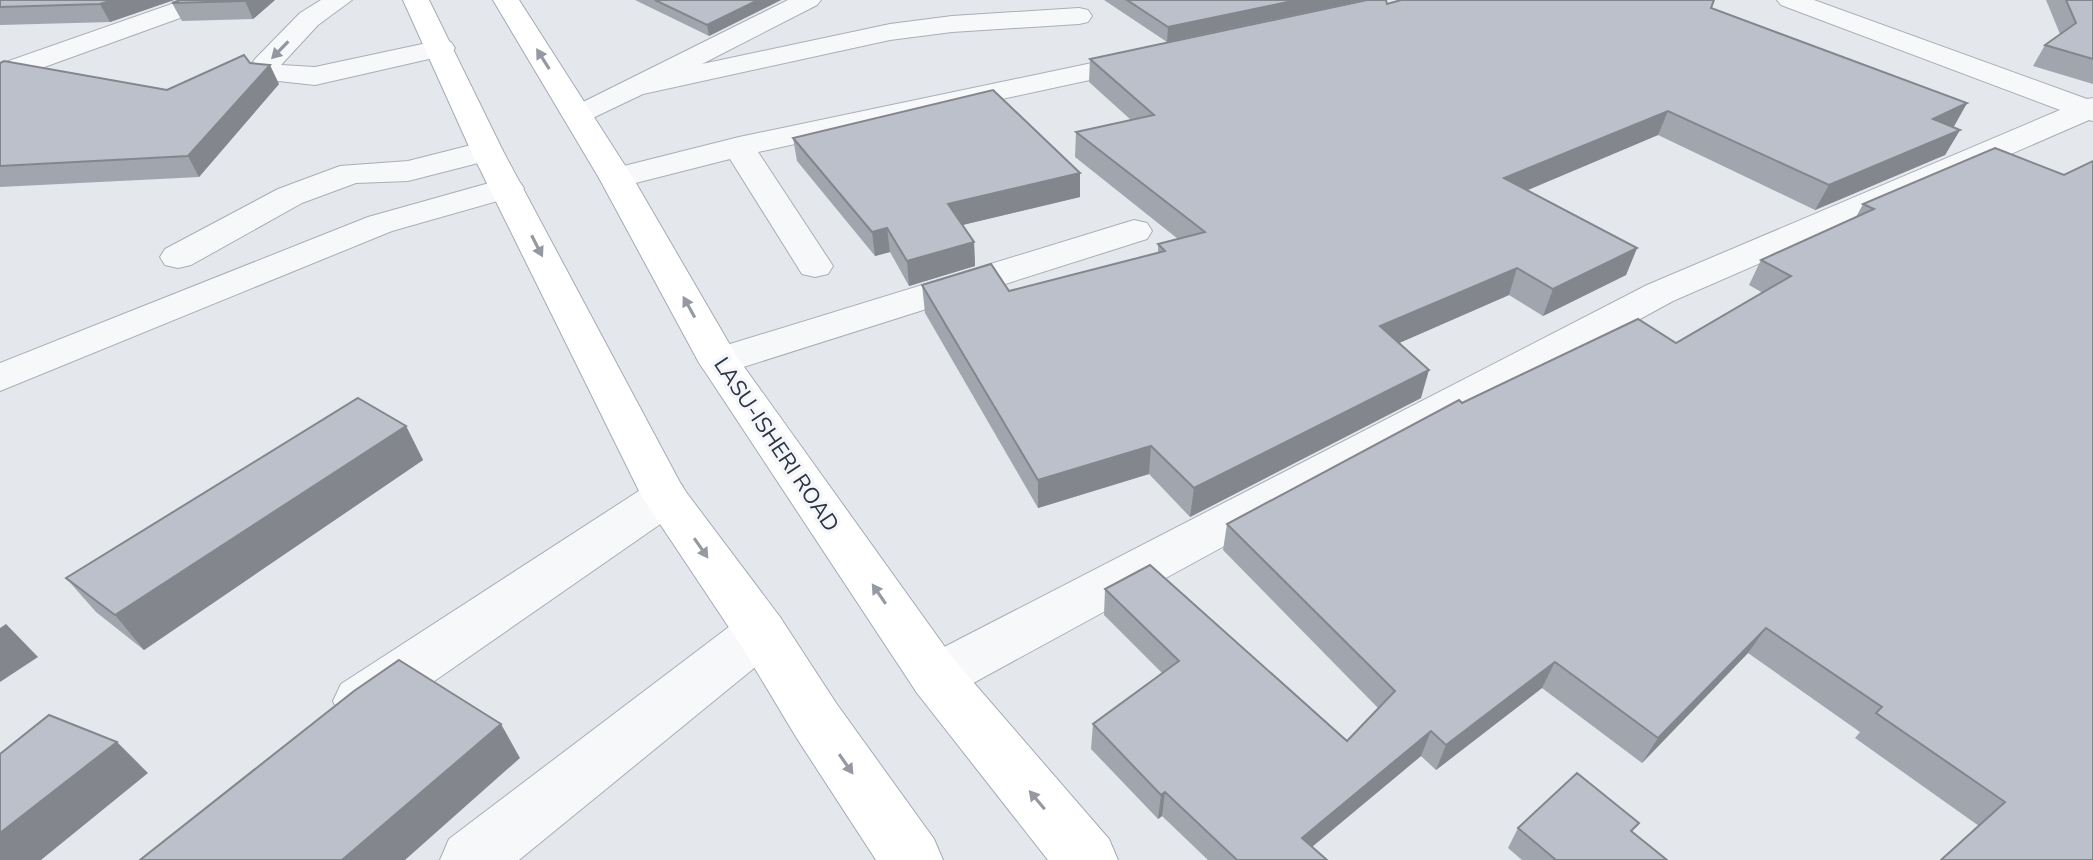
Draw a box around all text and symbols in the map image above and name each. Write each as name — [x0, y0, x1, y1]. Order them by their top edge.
one-way arrow — [271, 40, 289, 59]
one-way arrow — [535, 49, 550, 70]
one-way arrow — [530, 234, 544, 257]
one-way arrow — [682, 296, 696, 319]
street label: LASU-ISHERI ROAD — [707, 351, 846, 538]
one-way arrow — [693, 537, 708, 558]
one-way arrow — [872, 584, 887, 605]
one-way arrow — [838, 753, 853, 774]
one-way arrow — [1029, 790, 1046, 810]

